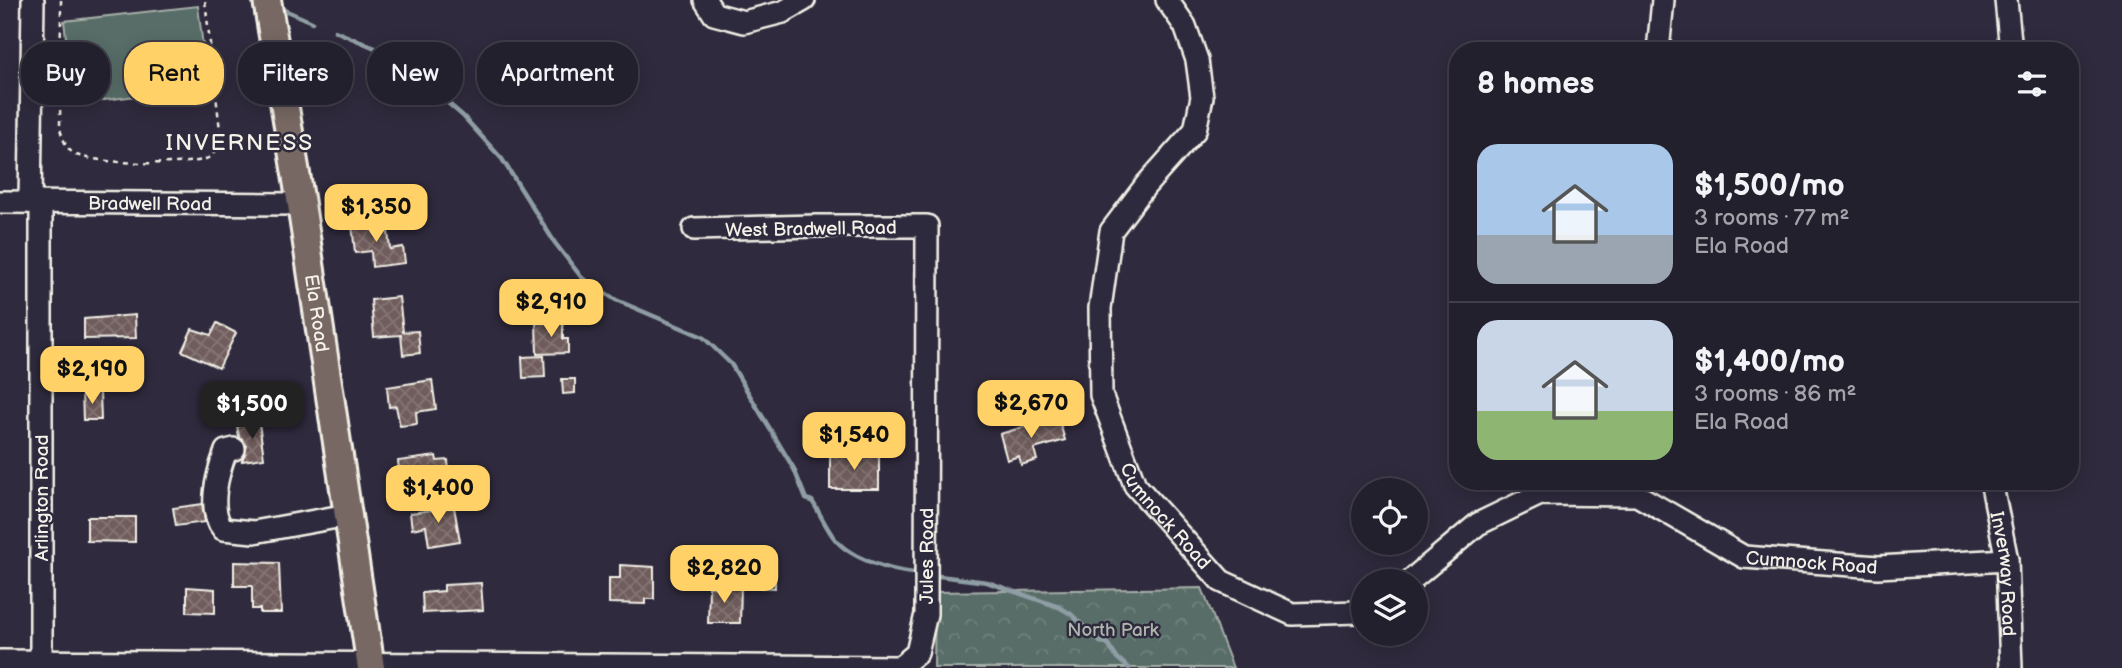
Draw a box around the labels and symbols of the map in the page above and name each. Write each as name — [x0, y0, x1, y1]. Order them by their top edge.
district label: INVERNESS — [166, 129, 314, 157]
pin: $1,350 — [319, 184, 433, 244]
street label: Bradwell Road — [88, 193, 212, 216]
street label: West Bradwell Road — [725, 217, 897, 242]
street label: Ela Road — [299, 273, 333, 354]
pin: $2,910 — [494, 280, 608, 339]
pin: $2,190 — [35, 346, 149, 406]
pin: $2,670 — [974, 380, 1088, 440]
pin: $1,500 — [195, 382, 309, 441]
pin: $1,540 — [797, 412, 911, 472]
street label: Arlington Road — [31, 435, 54, 561]
street label: Cumnock Road — [1115, 460, 1215, 575]
pin: $1,400 — [381, 466, 495, 525]
street label: Jules Road — [916, 508, 939, 604]
street label: Inverway Road — [1984, 510, 2020, 637]
pin: $2,820 — [667, 546, 781, 605]
street label: Cumnock Road — [1745, 547, 1878, 580]
park label: North Park — [1067, 619, 1160, 642]

